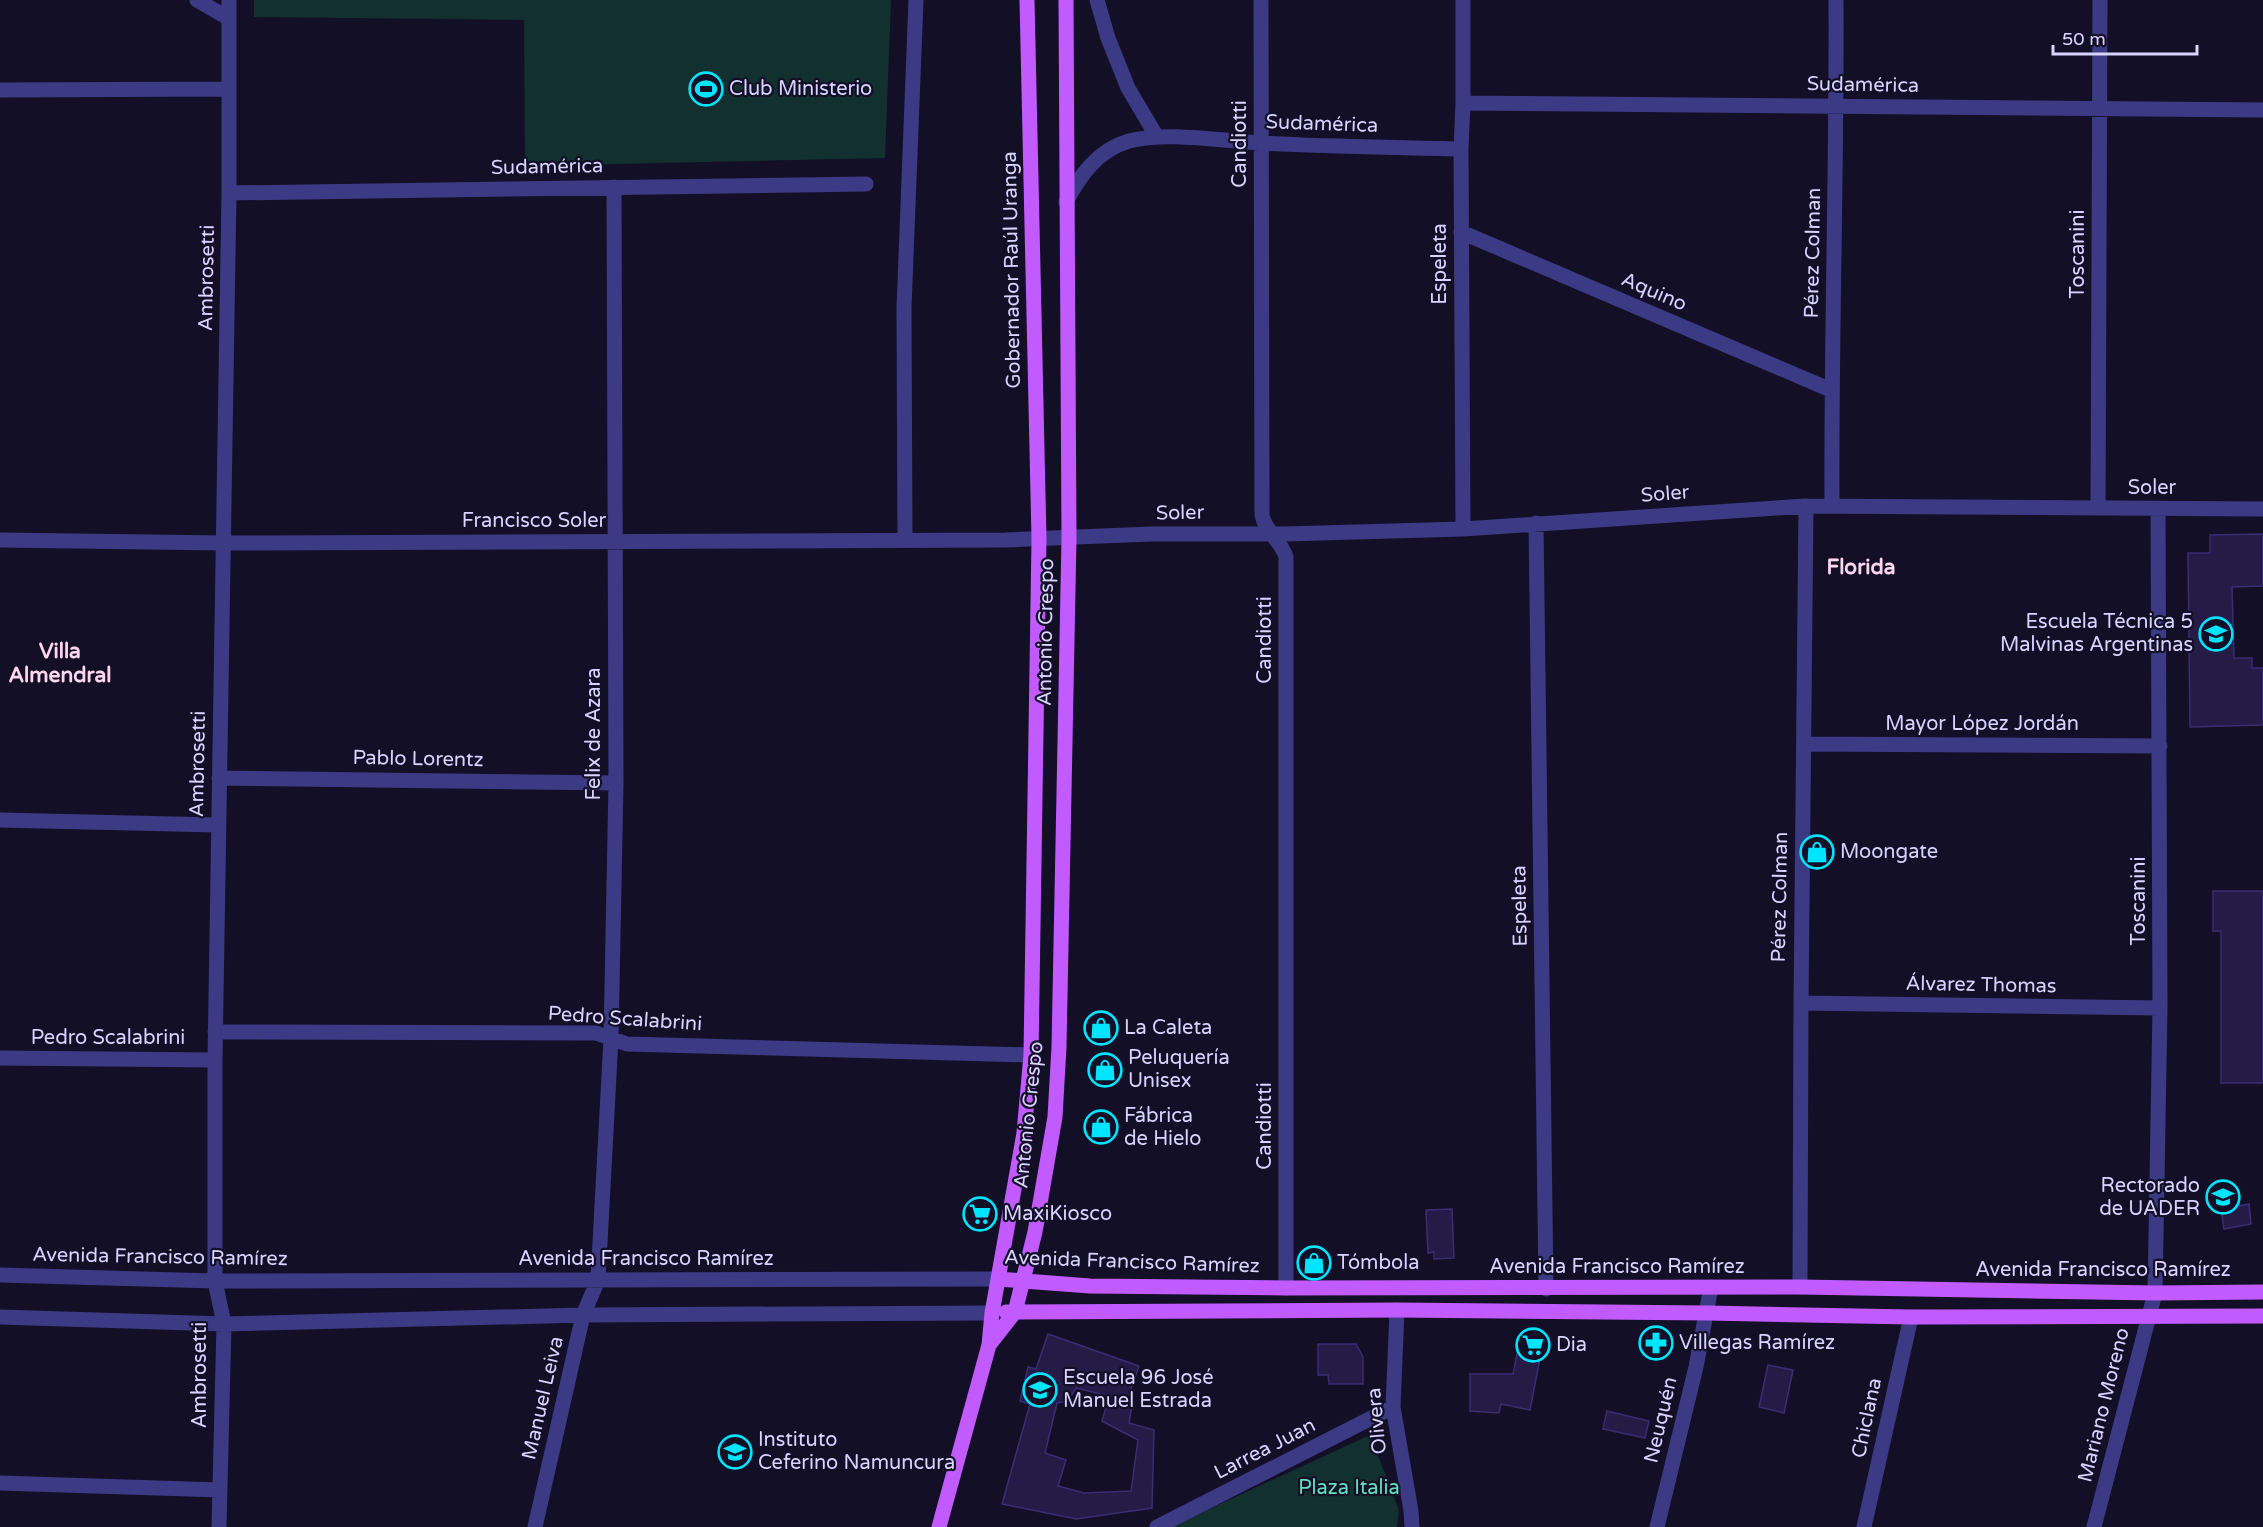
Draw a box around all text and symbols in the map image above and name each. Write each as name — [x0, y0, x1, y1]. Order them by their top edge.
scale bar — [2053, 18, 2197, 56]
text: 50 m — [2062, 28, 2106, 50]
sports icon: Club Ministerio — [688, 71, 724, 107]
street label: Sudamérica — [1807, 72, 1919, 98]
place label: Club Ministerio — [729, 77, 872, 101]
street label: Candiotti — [1228, 100, 1252, 188]
street label: Sudamérica — [1265, 110, 1379, 138]
street label: Gobernador Raúl Uranga — [998, 151, 1026, 389]
street label: Sudamérica — [491, 154, 603, 180]
street label: Pérez Colman — [1800, 187, 1826, 319]
street label: Toscanini — [2066, 210, 2090, 298]
street label: Espeleta — [1428, 223, 1452, 305]
street label: Ambrosetti — [194, 225, 220, 331]
street label: Aquino — [1618, 268, 1690, 316]
street label: Soler — [2128, 476, 2177, 500]
street label: Soler — [1640, 480, 1690, 508]
street label: Soler — [1156, 501, 1205, 525]
street label: Francisco Soler — [462, 509, 606, 533]
district label: Florida — [1827, 555, 1895, 580]
street label: Antonio Crespo — [1033, 558, 1059, 706]
street label: Candiotti — [1253, 596, 1277, 684]
place label: Escuela Técnica 5 Malvinas Argentinas — [2000, 610, 2193, 657]
school or university icon: Escuela Técnica 5 Malvinas Argentinas — [2198, 616, 2234, 652]
district label: Villa Almendral — [8, 639, 112, 688]
street label: Felix de Azara — [582, 668, 606, 800]
street label: Ambrosetti — [185, 711, 211, 817]
street label: Mayor López Jordán — [1885, 712, 2079, 736]
street label: Pablo Lorentz — [352, 746, 484, 772]
street label: Pérez Colman — [1767, 831, 1793, 963]
shop icon: Moongate — [1799, 834, 1835, 870]
place label: Moongate — [1840, 840, 1938, 864]
street label: Toscanini — [2127, 857, 2151, 945]
street label: Espeleta — [1507, 865, 1533, 947]
street label: Álvarez Thomas — [1905, 971, 2057, 998]
street label: Pedro Scalabrini — [547, 1002, 703, 1036]
shop icon: La Caleta — [1083, 1010, 1119, 1046]
place label: La Caleta — [1124, 1016, 1212, 1040]
street label: Pedro Scalabrini — [31, 1026, 185, 1050]
street label: Antonio Crespo — [1009, 1040, 1049, 1190]
place label: Peluquería Unisex — [1128, 1046, 1230, 1093]
shop icon: Peluquería Unisex — [1087, 1052, 1123, 1088]
street label: Candiotti — [1253, 1082, 1277, 1170]
place label: Fábrica de Hielo — [1124, 1104, 1201, 1151]
shop icon: Fábrica de Hielo — [1083, 1109, 1119, 1145]
place label: Rectorado de UADER — [2099, 1174, 2200, 1221]
school or university icon: Rectorado de UADER — [2205, 1179, 2241, 1215]
supermarket icon: MaxiKiosco — [962, 1196, 998, 1232]
place label: MaxiKiosco — [1003, 1202, 1112, 1226]
street label: Avenida Francisco Ramírez — [32, 1243, 288, 1271]
shop icon: Tómbola — [1296, 1245, 1332, 1281]
street label: Avenida Francisco Ramírez — [1004, 1246, 1260, 1278]
street label: Avenida Francisco Ramírez — [518, 1247, 774, 1271]
place label: Tómbola — [1337, 1251, 1419, 1275]
street label: Avenida Francisco Ramírez — [1489, 1255, 1745, 1279]
street label: Avenida Francisco Ramírez — [1975, 1258, 2231, 1282]
street label: Ambrosetti — [188, 1322, 212, 1428]
pharmacy icon: Villegas Ramírez — [1638, 1325, 1674, 1361]
street label: Mariano Moreno — [2073, 1325, 2135, 1485]
supermarket icon: Dia — [1515, 1327, 1551, 1363]
place label: Villegas Ramírez — [1679, 1331, 1835, 1355]
place label: Dia — [1556, 1333, 1587, 1357]
street label: Manuel Leiva — [517, 1334, 569, 1462]
place label: Escuela 96 José Manuel Estrada — [1063, 1366, 1214, 1413]
school or university icon: Escuela 96 José Manuel Estrada — [1022, 1372, 1058, 1408]
street label: Neuquén — [1639, 1375, 1683, 1465]
street label: Chiclana — [1847, 1376, 1887, 1460]
street label: Olivera — [1362, 1387, 1392, 1455]
street label: Larrea Juan — [1210, 1413, 1320, 1485]
place label: Instituto Ceferino Namuncura — [758, 1428, 955, 1475]
school or university icon: Instituto Ceferino Namuncura — [717, 1434, 753, 1470]
park label: Plaza Italia — [1298, 1476, 1400, 1500]

